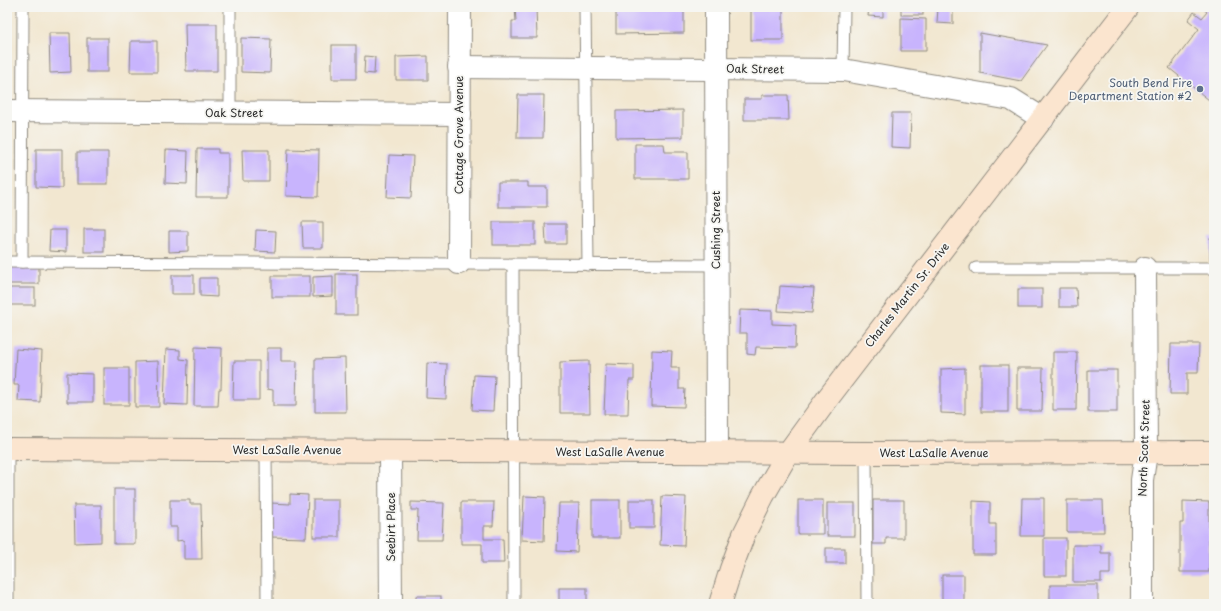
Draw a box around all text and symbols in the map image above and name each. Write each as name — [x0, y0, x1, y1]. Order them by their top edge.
street label: Oak Street — [726, 59, 785, 78]
place label: South Bend Fire Department Station #2 — [1069, 74, 1192, 104]
street label: Cottage Grove Avenue — [450, 76, 467, 194]
marker: South Bend Fire Department Station #2 — [1195, 84, 1205, 94]
street label: Oak Street — [205, 104, 263, 121]
street label: Cushing Street — [707, 190, 724, 269]
street label: Charles Martin Sr. Drive — [860, 238, 953, 351]
street label: North Scott Street — [1133, 399, 1154, 497]
street label: West LaSalle Avenue — [233, 441, 341, 458]
street label: West LaSalle Avenue — [556, 443, 664, 460]
street label: West LaSalle Avenue — [880, 444, 988, 461]
street label: Seebirt Place — [382, 492, 399, 562]

